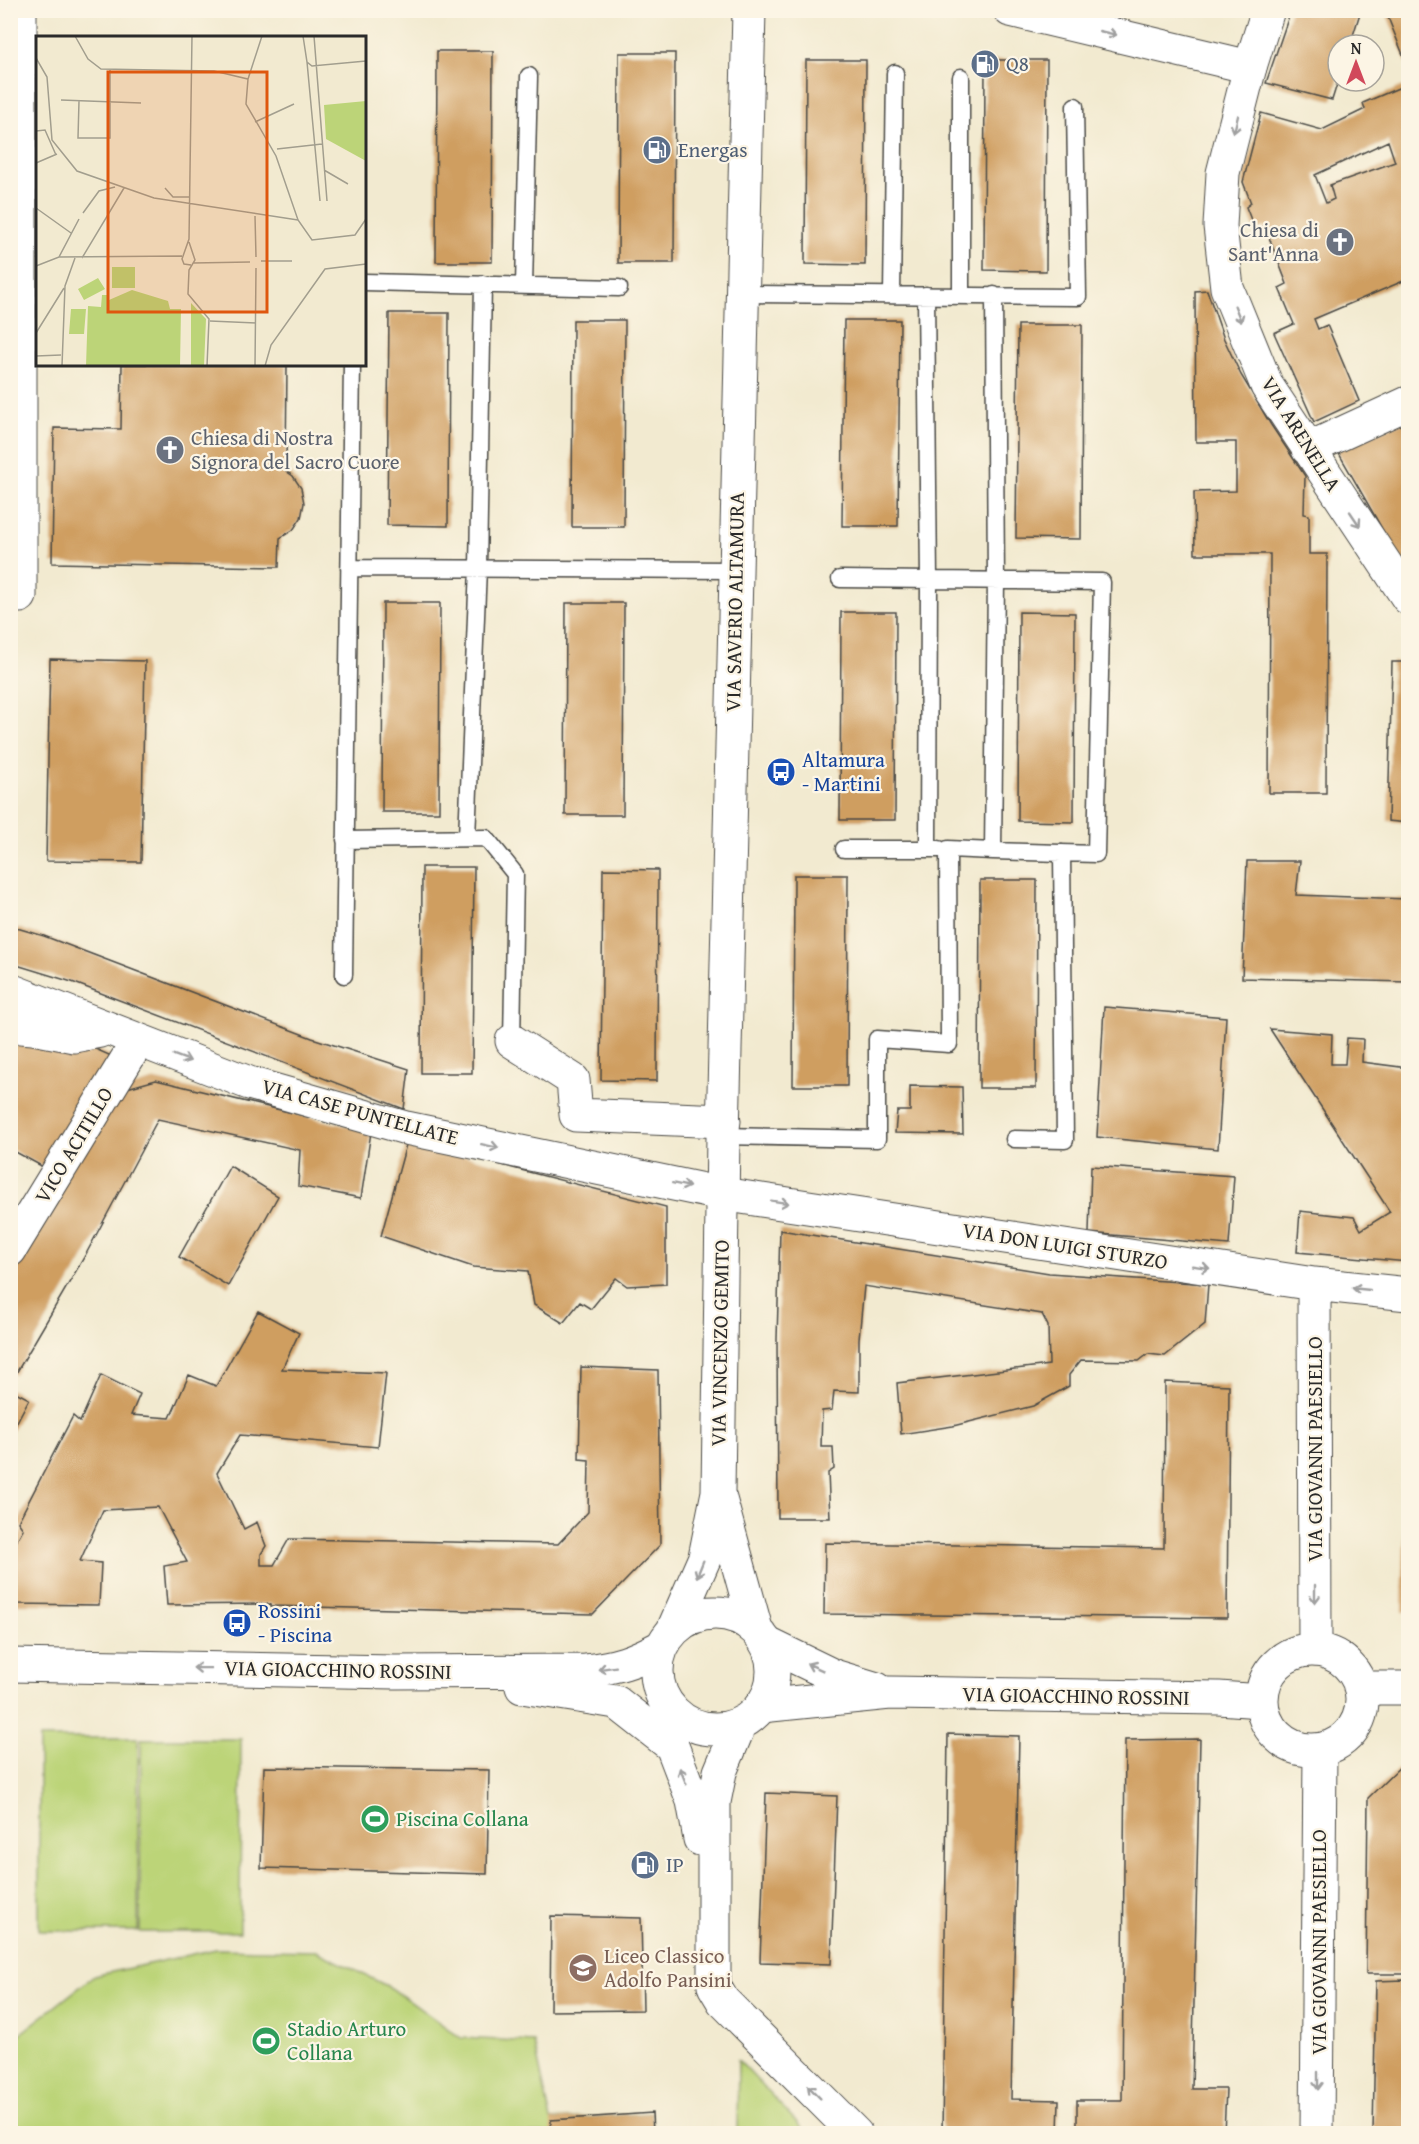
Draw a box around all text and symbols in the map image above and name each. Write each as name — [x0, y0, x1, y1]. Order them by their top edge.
one-way arrow — [1098, 28, 1117, 40]
north arrow — [1326, 33, 1386, 93]
inset map — [36, 36, 366, 366]
text: N — [1351, 36, 1362, 60]
fuel station icon: Q8 — [969, 48, 1001, 80]
place label: Q8 — [1006, 48, 1029, 79]
one-way arrow — [1229, 114, 1241, 133]
fuel station icon: Energas — [641, 134, 673, 166]
place label: Energas — [678, 134, 748, 165]
place label: Chiesa di Sant'Anna — [1228, 214, 1319, 269]
church icon: Chiesa di Sant'Anna — [1324, 226, 1356, 258]
one-way arrow — [1233, 305, 1244, 323]
street label: VIA ARENELLA — [1254, 370, 1349, 498]
place label: Chiesa di Nostra Signora del Sacro Cuore — [191, 422, 400, 477]
church icon: Chiesa di Nostra Signora del Sacro Cuore — [154, 434, 186, 466]
street label: VIA SAVERIO ALTAMURA — [717, 491, 752, 712]
one-way arrow — [1349, 510, 1361, 527]
place label: Altamura - Martini — [802, 744, 885, 799]
bus stop icon: Altamura - Martini — [765, 756, 797, 788]
one-way arrow — [172, 1053, 191, 1064]
street label: VIA CASE PUNTELLATE — [258, 1070, 462, 1153]
street label: VICO ACITILLO — [27, 1081, 121, 1209]
one-way arrow — [481, 1140, 500, 1152]
one-way arrow — [671, 1180, 691, 1191]
one-way arrow — [770, 1197, 789, 1208]
street label: VIA DON LUIGI STURZO — [960, 1214, 1170, 1277]
street label: VIA VINCENZO GEMITO — [702, 1239, 737, 1447]
one-way arrow — [1191, 1261, 1211, 1272]
one-way arrow — [1352, 1283, 1372, 1294]
street label: VIA GIOVANNI PAESIELLO — [1299, 1336, 1330, 1562]
one-way arrow — [694, 1559, 705, 1578]
one-way arrow — [1309, 1584, 1321, 1604]
place label: Rossini - Piscina — [258, 1595, 332, 1650]
bus stop icon: Rossini - Piscina — [221, 1607, 253, 1639]
street label: VIA GIOACCHINO ROSSINI — [224, 1652, 452, 1687]
one-way arrow — [806, 1661, 824, 1672]
one-way arrow — [193, 1663, 213, 1674]
one-way arrow — [598, 1663, 618, 1674]
street label: VIA GIOACCHINO ROSSINI — [962, 1678, 1190, 1713]
one-way arrow — [677, 1767, 688, 1786]
sports icon: Piscina Collana — [359, 1803, 391, 1835]
place label: Piscina Collana — [396, 1803, 529, 1834]
street label: VIA GIOVANNI PAESIELLO — [1303, 1829, 1334, 2055]
fuel station icon: IP — [629, 1849, 661, 1881]
place label: IP — [666, 1849, 684, 1880]
place label: Liceo Classico Adolfo Pansini — [604, 1940, 732, 1995]
school or university icon: Liceo Classico Adolfo Pansini — [567, 1952, 599, 1984]
place label: Stadio Arturo Collana — [287, 2013, 406, 2068]
sports icon: Stadio Arturo Collana — [250, 2025, 282, 2057]
one-way arrow — [1312, 2071, 1324, 2091]
one-way arrow — [807, 2085, 822, 2100]

